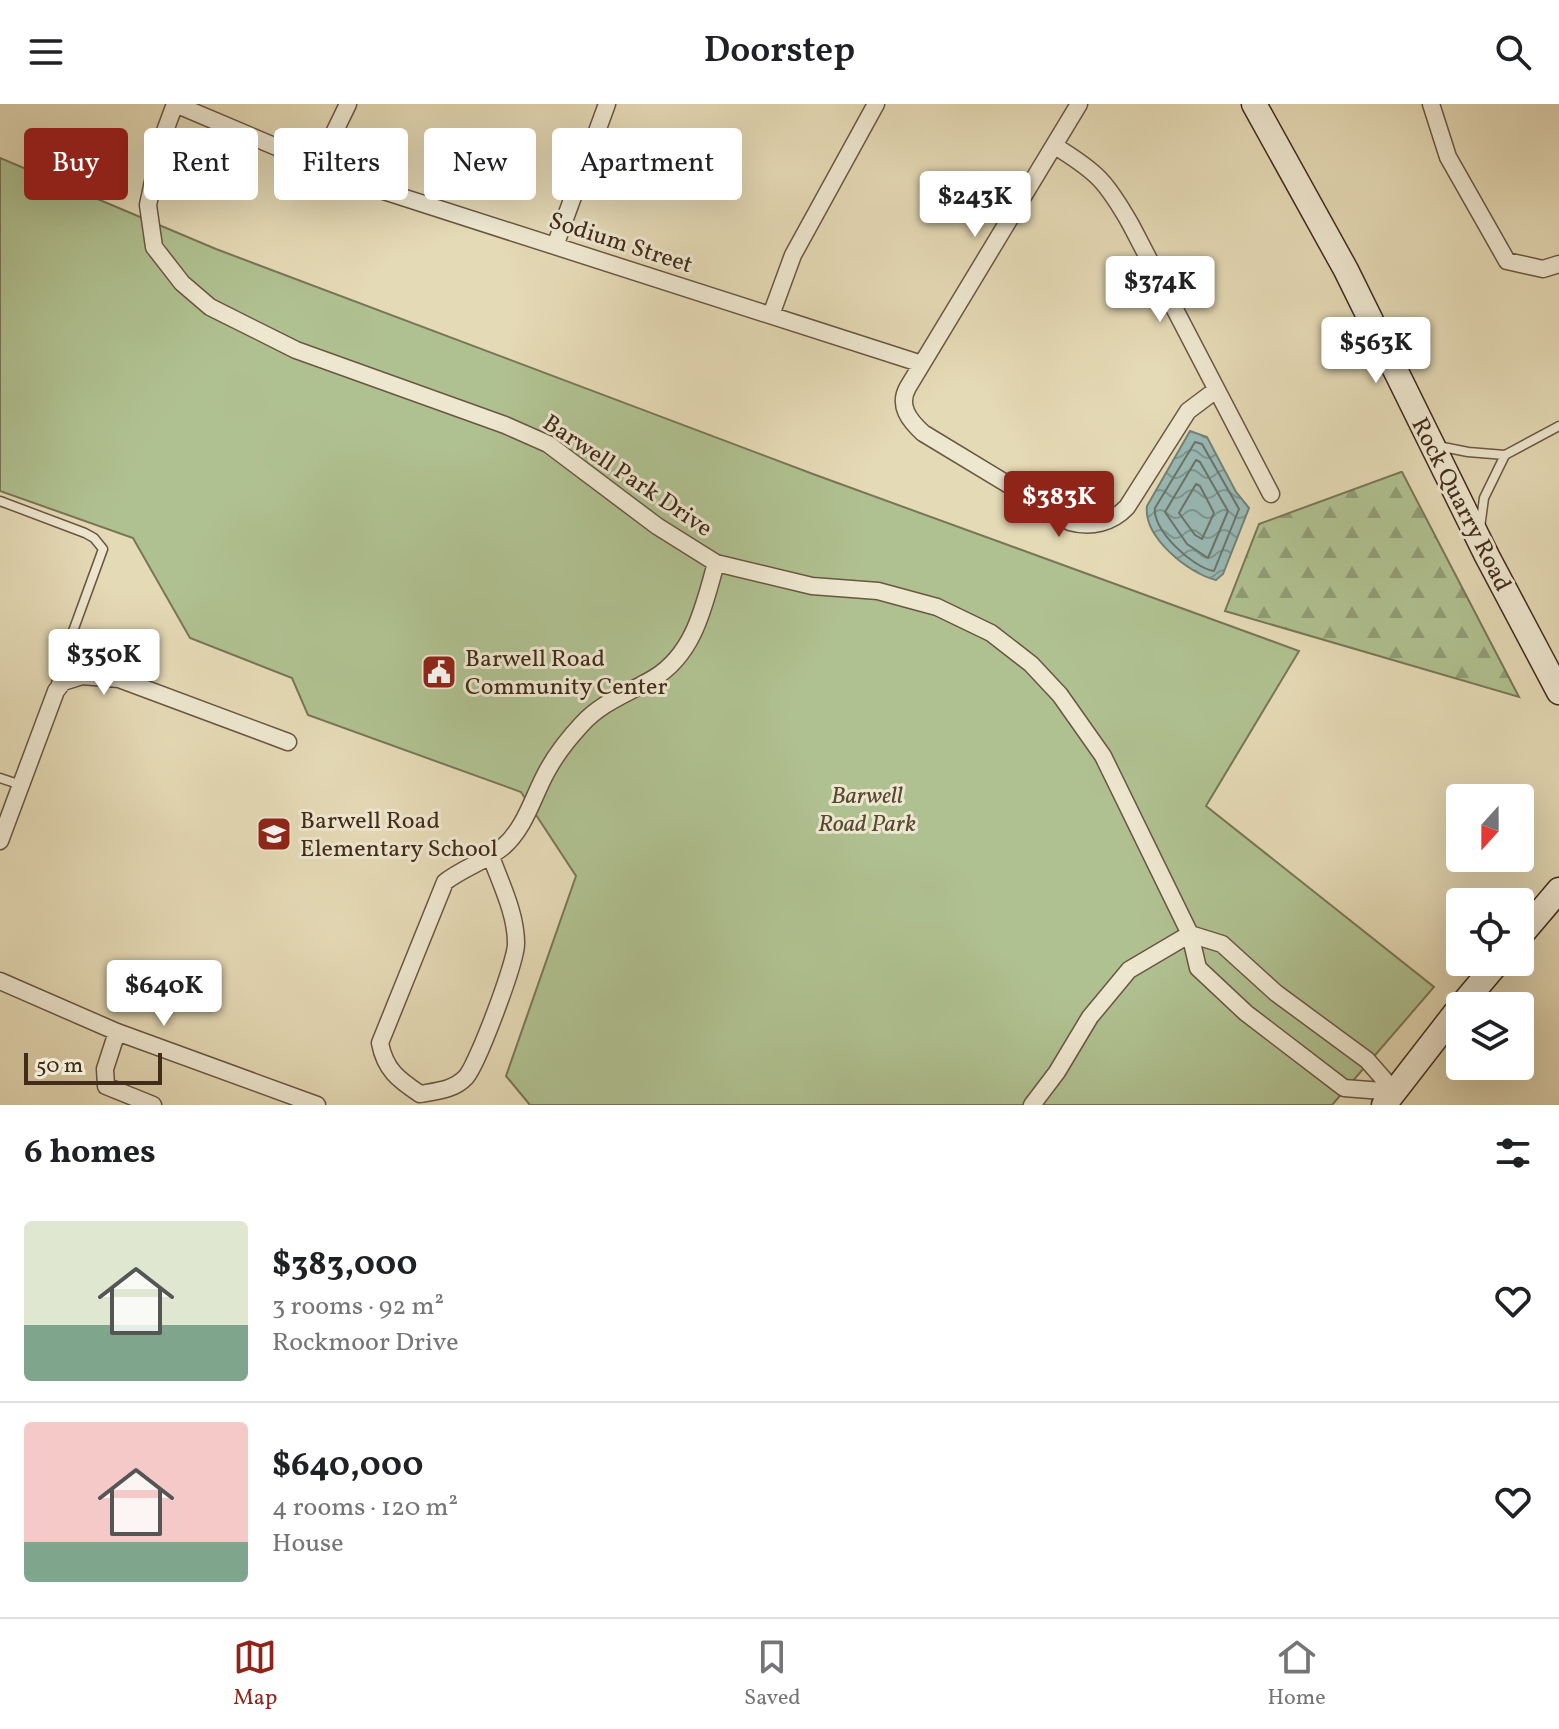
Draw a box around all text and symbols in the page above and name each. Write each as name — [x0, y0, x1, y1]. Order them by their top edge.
text: Doorstep — [704, 27, 855, 77]
icon: menu — [24, 30, 68, 74]
icon: search — [1491, 30, 1535, 74]
chip: Buy — [24, 128, 128, 200]
chip: Rent — [144, 128, 258, 200]
chip: Filters — [274, 128, 408, 200]
chip: New — [424, 128, 536, 200]
chip: Apartment — [552, 128, 742, 200]
pin: $243K — [919, 171, 1031, 239]
text: $243K — [938, 179, 1012, 215]
street label: Sodium Street — [544, 205, 697, 283]
pin: $374K — [1104, 256, 1216, 324]
text: $374K — [1124, 264, 1196, 300]
pin: $563K — [1320, 317, 1432, 385]
text: $563K — [1339, 325, 1413, 361]
street label: Barwell Park Drive — [535, 407, 719, 546]
street label: Rock Quarry Road — [1402, 412, 1519, 598]
pin: $383K — [1003, 471, 1115, 539]
text: $383K — [1022, 479, 1096, 515]
pin: $350K — [48, 629, 160, 697]
text: $350K — [67, 637, 141, 673]
place label: Barwell Road Community Center — [465, 643, 668, 705]
public building icon: Barwell Road Community Center — [420, 653, 458, 691]
park label: Barwell Road Park — [818, 780, 916, 842]
north arrow — [1446, 784, 1534, 872]
map controls — [1446, 784, 1534, 1080]
place label: Barwell Road Elementary School — [300, 805, 498, 867]
school or university icon: Barwell Road Elementary School — [255, 815, 293, 853]
button: locate — [1446, 888, 1534, 976]
pin: $640K — [108, 960, 220, 1028]
text: $640K — [125, 968, 203, 1004]
button: layers — [1446, 992, 1534, 1080]
scale bar — [24, 1049, 162, 1085]
text: 50 m — [36, 1051, 83, 1082]
text: 6 homes — [24, 1130, 156, 1177]
icon: filters — [1491, 1131, 1535, 1175]
text: $383,000 — [272, 1242, 418, 1289]
icon: home — [88, 1253, 184, 1349]
icon: heart — [1491, 1279, 1535, 1323]
text: 3 rooms · 92 m² — [272, 1289, 444, 1325]
text: Rockmoor Drive — [272, 1325, 459, 1361]
text: $640,000 — [272, 1443, 423, 1490]
icon: home — [88, 1454, 184, 1550]
icon: heart — [1491, 1480, 1535, 1524]
text: 4 rooms · 120 m² — [272, 1490, 458, 1526]
text: House — [272, 1526, 344, 1562]
tab: Map — [233, 1635, 277, 1714]
tab: Saved — [744, 1635, 801, 1714]
tab: Home — [1267, 1635, 1326, 1714]

